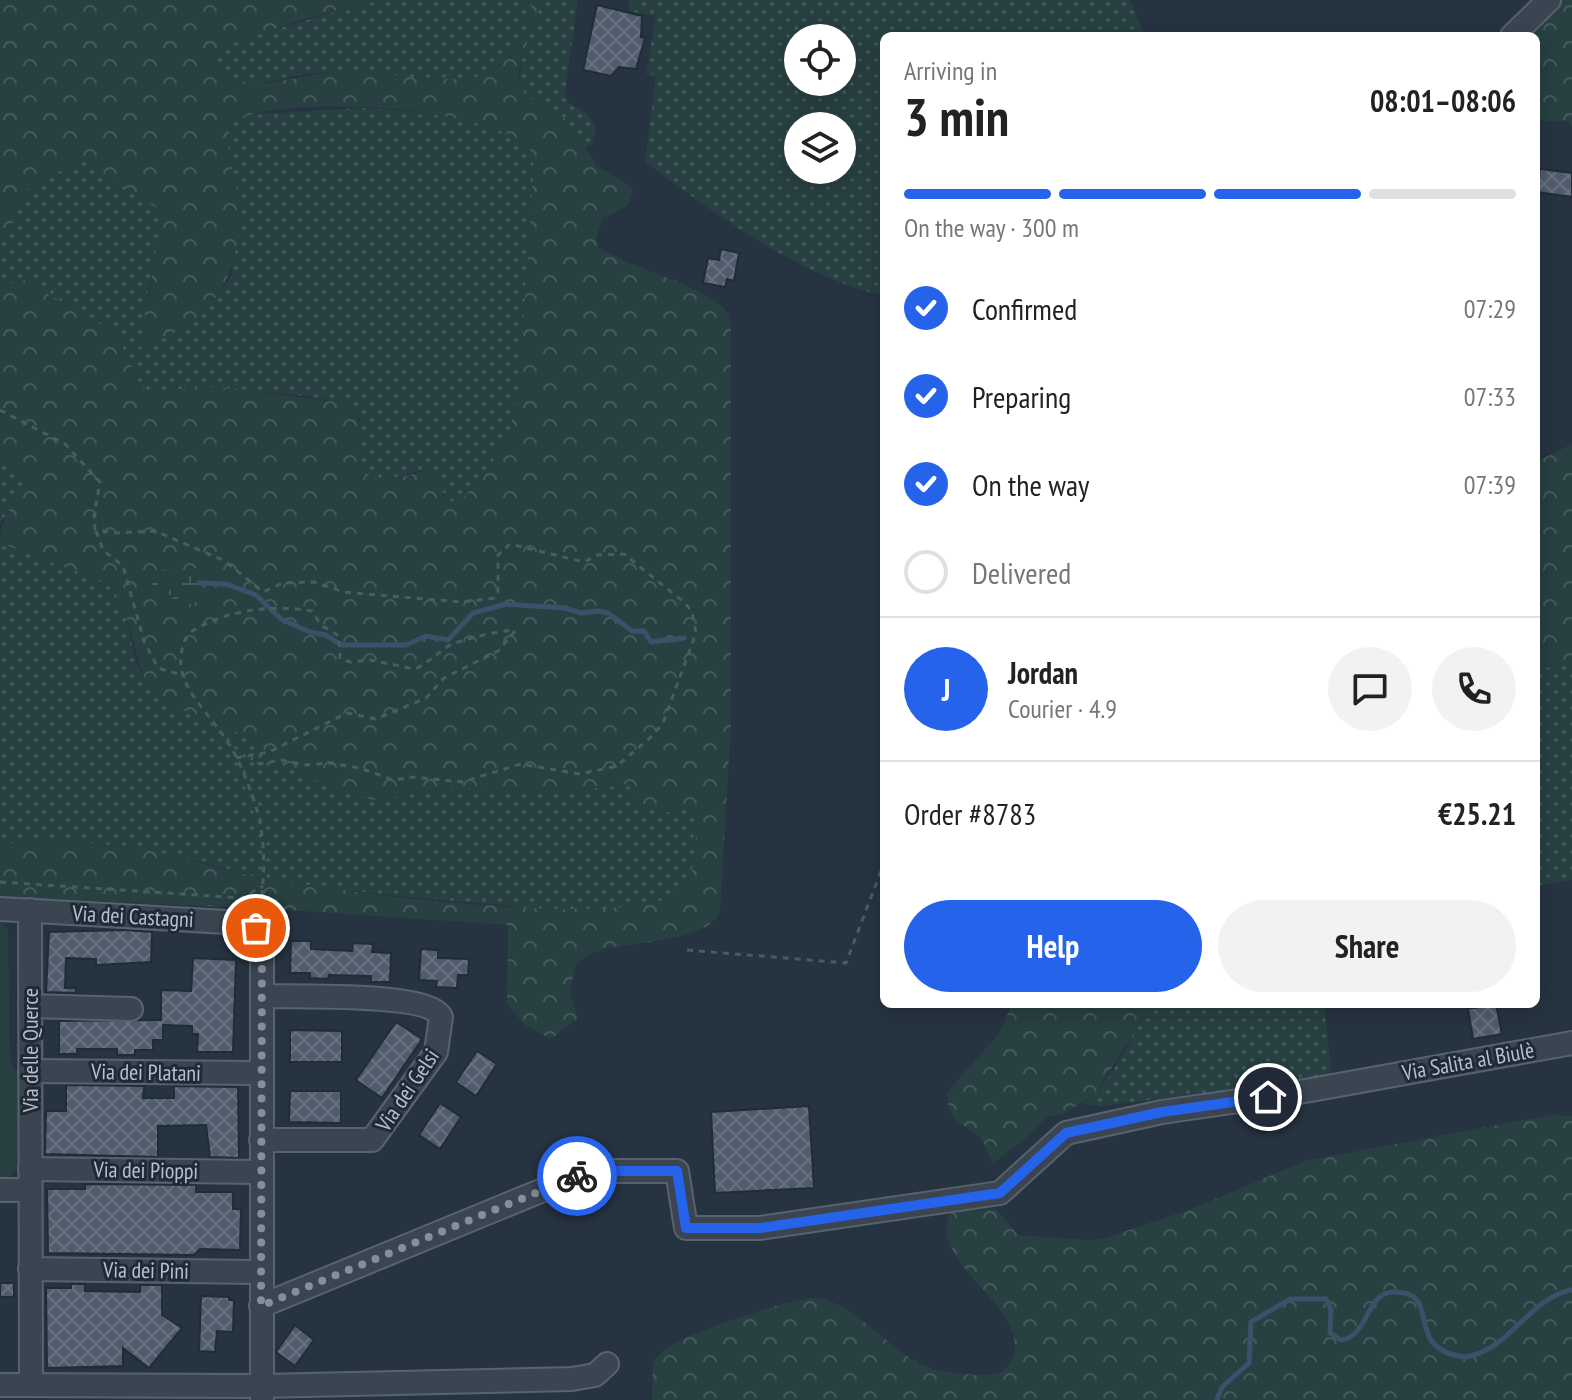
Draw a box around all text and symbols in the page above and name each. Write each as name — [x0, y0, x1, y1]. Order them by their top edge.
map controls — [784, 24, 856, 184]
button: locate — [784, 24, 856, 96]
text: Arriving in — [904, 54, 997, 87]
text: 08:01–08:06 — [1370, 81, 1516, 120]
text: 3 min — [904, 83, 1009, 150]
button: layers — [784, 112, 856, 184]
text: On the way · 300 m — [904, 211, 1079, 244]
icon: check — [904, 286, 948, 330]
text: Confirmed — [972, 289, 1077, 328]
text: 07:29 — [1464, 292, 1516, 325]
icon: check — [904, 374, 948, 418]
text: Preparing — [972, 377, 1071, 416]
text: 07:33 — [1464, 380, 1516, 413]
icon: check — [904, 462, 948, 506]
text: On the way — [972, 465, 1089, 504]
text: 07:39 — [1464, 468, 1516, 501]
text: Delivered — [972, 553, 1071, 592]
button: chat — [1328, 647, 1412, 731]
button: phone — [1432, 647, 1516, 731]
text: Jordan — [1008, 653, 1078, 692]
text: J — [942, 670, 950, 709]
text: Courier · 4.9 — [1008, 692, 1117, 725]
text: Order #8783 — [904, 794, 1036, 833]
text: €25.21 — [1438, 794, 1516, 833]
pin — [222, 894, 290, 962]
street label: Via dei Castagni — [71, 899, 194, 933]
button: Help — [904, 900, 1202, 992]
button: Share — [1218, 900, 1516, 992]
icon: bag — [234, 906, 278, 950]
street label: Via delle Querce — [16, 988, 44, 1113]
street label: Via Salita al Biulè — [1399, 1036, 1536, 1087]
street label: Via dei Gelsi — [369, 1043, 445, 1138]
street label: Via dei Platani — [90, 1057, 201, 1087]
pin — [1234, 1063, 1302, 1131]
icon: home — [1246, 1075, 1290, 1119]
courier — [537, 1136, 617, 1216]
icon: bike — [555, 1154, 599, 1198]
street label: Via dei Pioppi — [92, 1155, 199, 1185]
street label: Via dei Pini — [102, 1255, 189, 1285]

